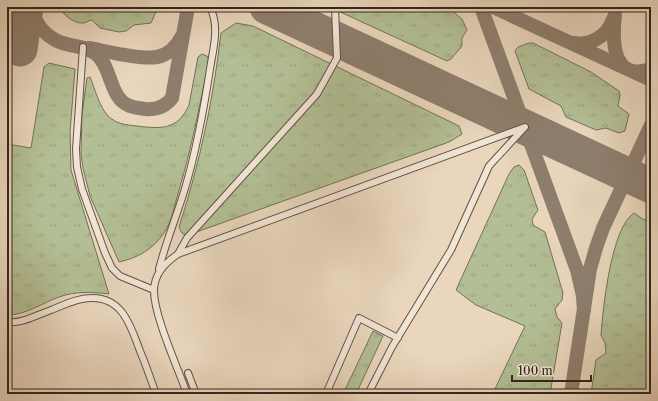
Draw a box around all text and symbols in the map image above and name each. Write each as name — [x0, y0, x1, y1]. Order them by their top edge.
scale bar — [512, 357, 591, 383]
text: 100 m — [518, 363, 553, 378]

